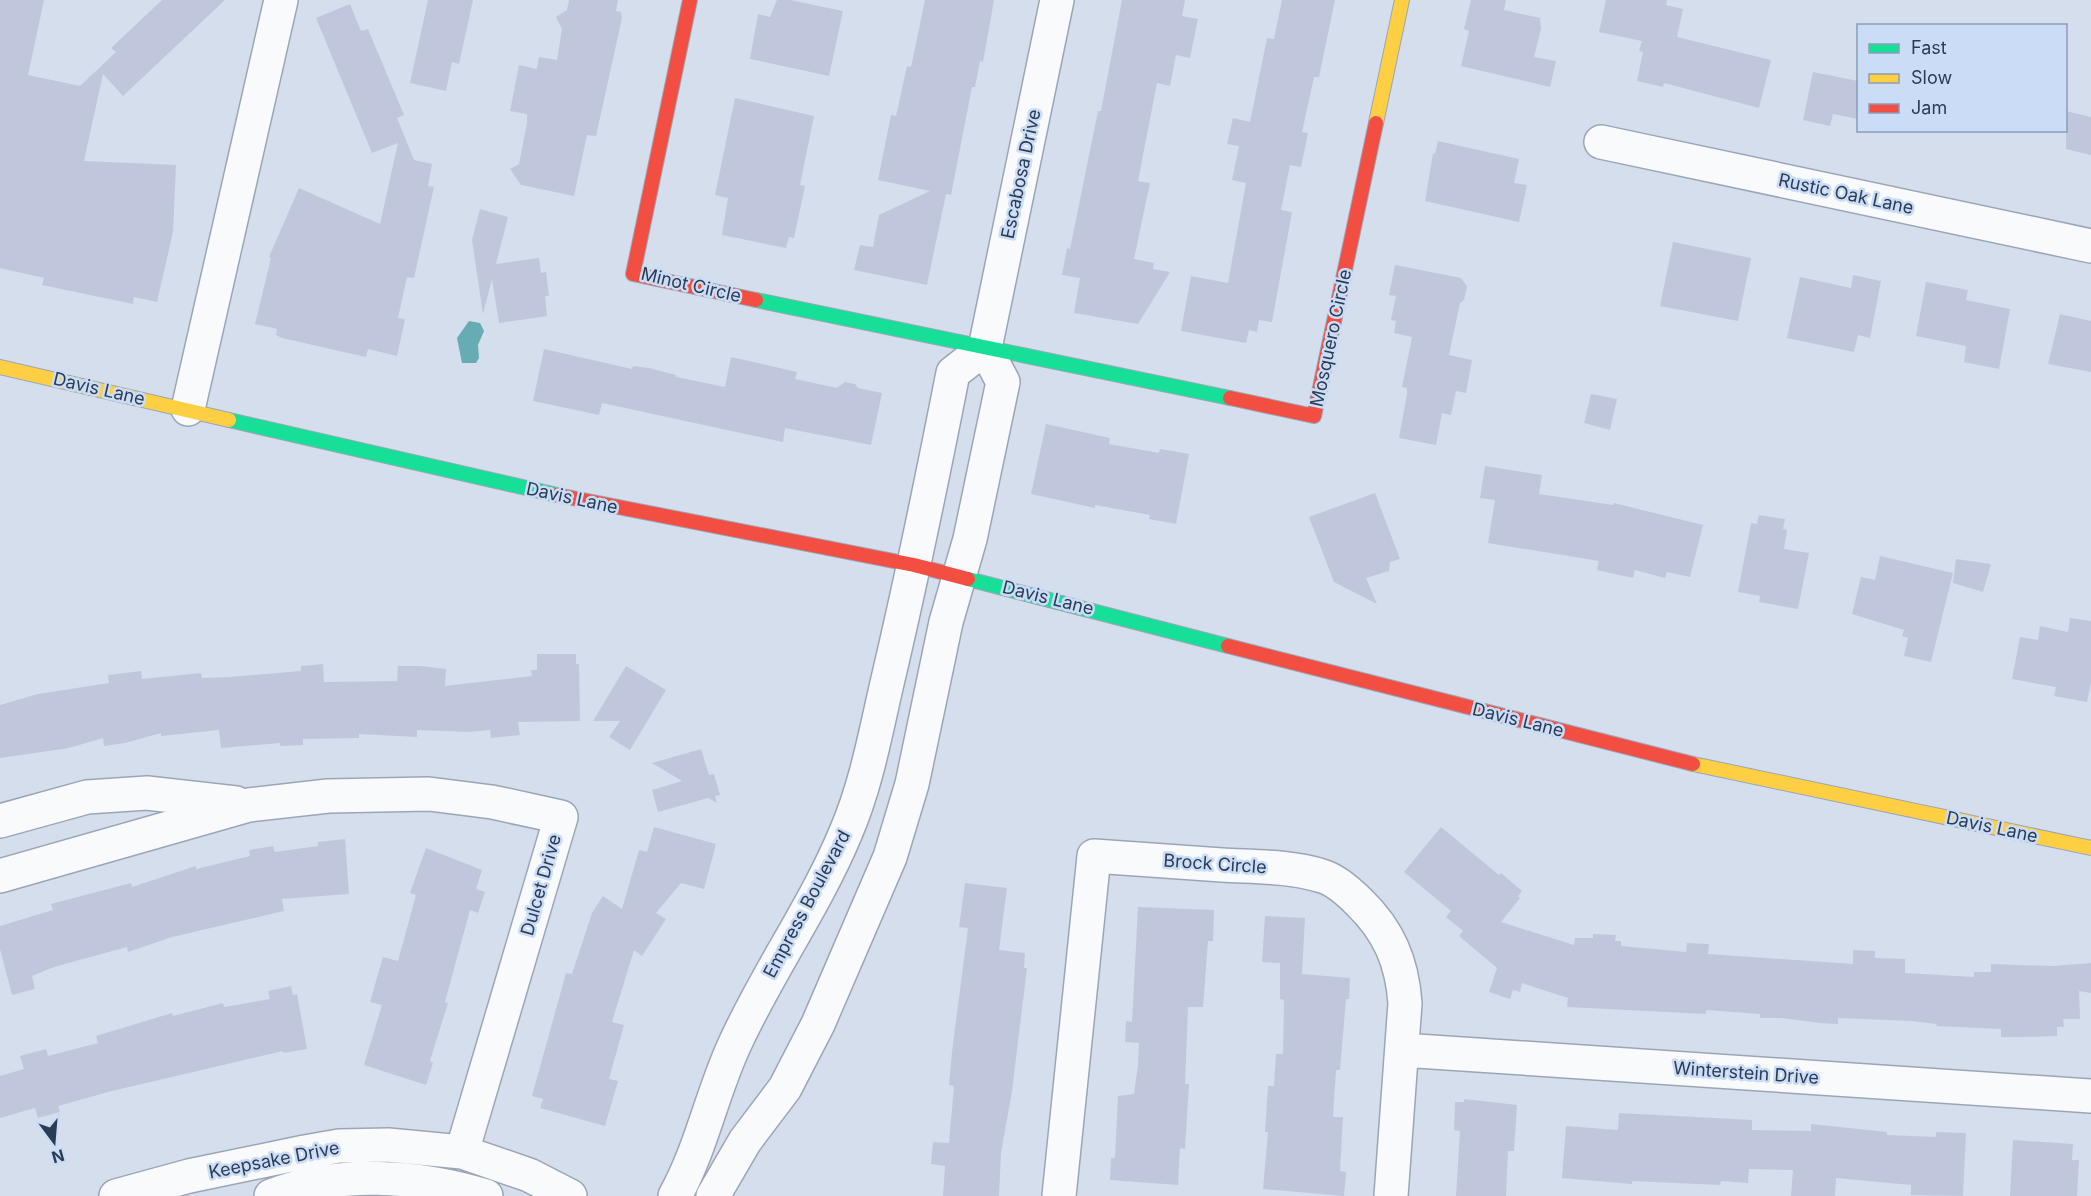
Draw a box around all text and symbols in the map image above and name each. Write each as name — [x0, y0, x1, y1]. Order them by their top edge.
legend — [1857, 24, 2067, 132]
text: Fast — [1911, 37, 1947, 58]
text: Slow — [1911, 67, 1952, 88]
text: Jam — [1911, 97, 1947, 118]
street label: Escabosa Drive — [997, 107, 1045, 241]
street label: Rustic Oak Lane — [1777, 169, 1916, 218]
street label: Minot Circle — [639, 263, 743, 306]
street label: Mosquero Circle — [1306, 267, 1355, 409]
street label: Davis Lane — [51, 368, 147, 409]
street label: Davis Lane — [524, 478, 620, 517]
street label: Davis Lane — [1000, 576, 1096, 619]
street label: Davis Lane — [1470, 698, 1566, 741]
street label: Davis Lane — [1944, 807, 2040, 846]
street label: Empress Boulevard — [759, 826, 854, 981]
street label: Dulcet Drive — [516, 832, 565, 938]
street label: Brock Circle — [1163, 849, 1267, 878]
street label: Winterstein Drive — [1672, 1057, 1820, 1088]
north arrow — [24, 1112, 84, 1172]
street label: Keepsake Drive — [207, 1137, 341, 1182]
text: N — [50, 1145, 67, 1168]

